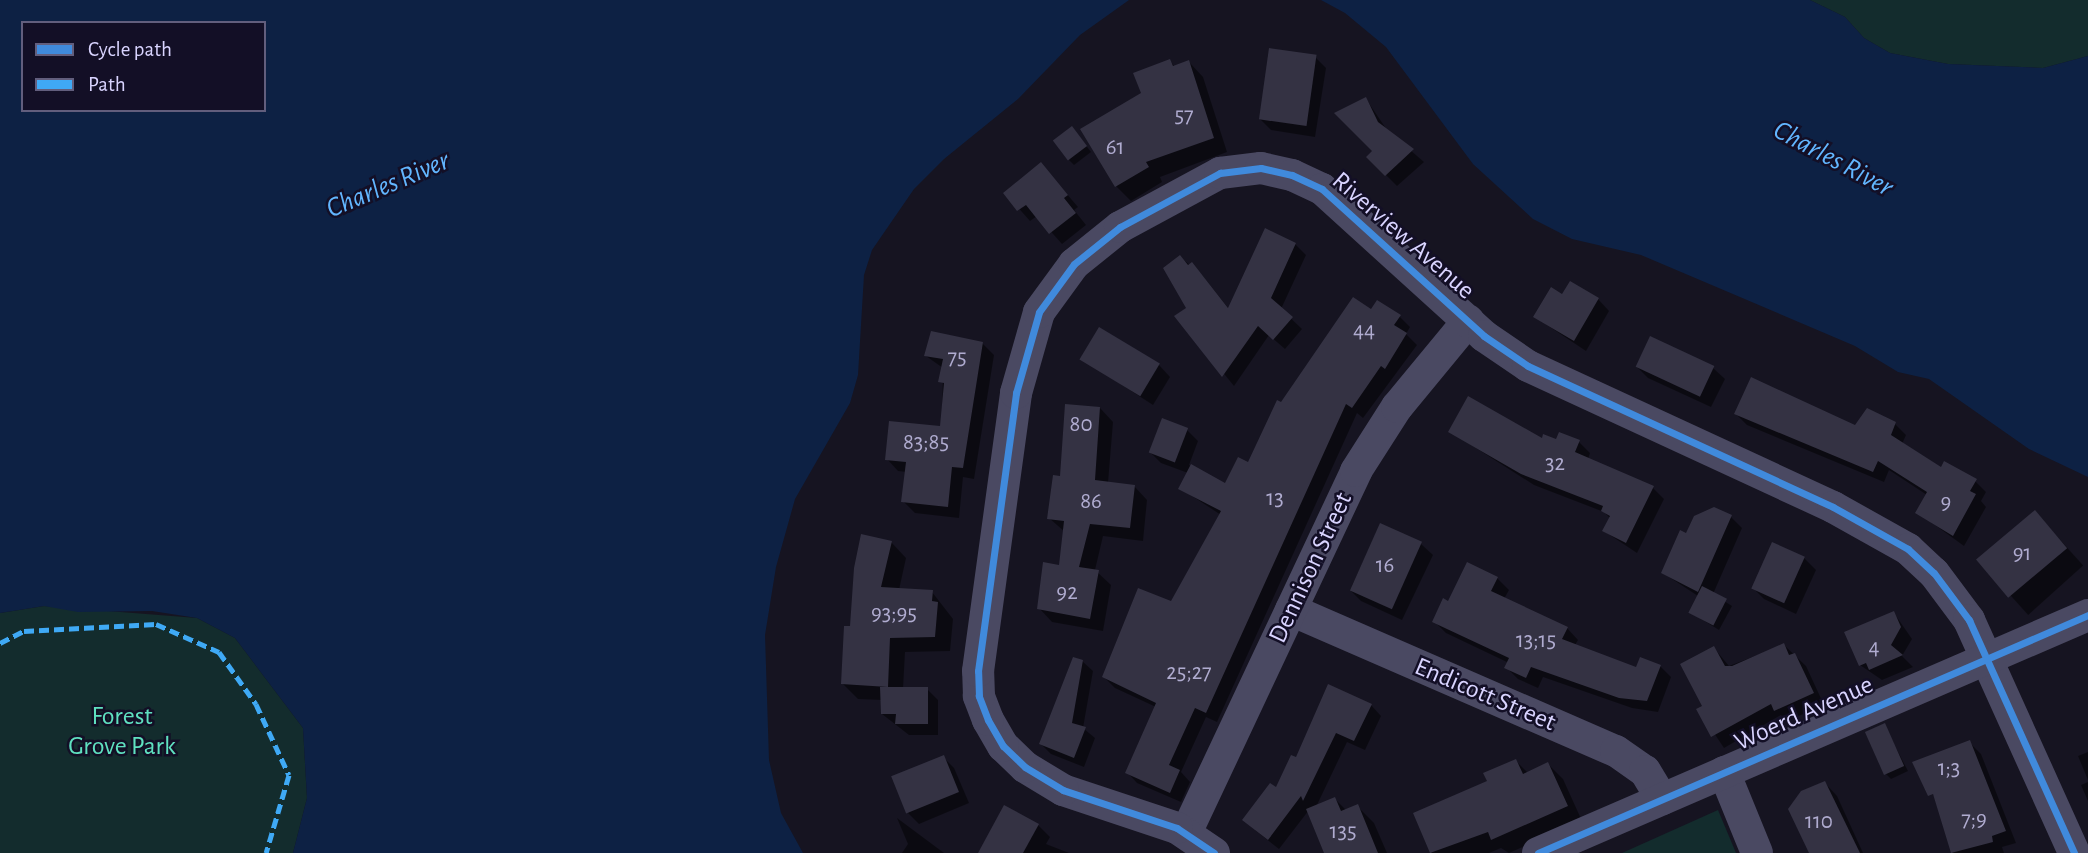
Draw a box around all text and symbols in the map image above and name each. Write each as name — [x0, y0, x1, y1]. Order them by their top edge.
legend — [21, 21, 266, 112]
text: Cycle path — [88, 39, 172, 60]
text: Path — [88, 74, 126, 95]
house number: 57 — [1174, 102, 1194, 130]
water label: Charles River — [1767, 114, 1899, 204]
house number: 61 — [1106, 134, 1124, 162]
water label: Charles River — [321, 144, 455, 226]
street label: Riverview Avenue — [1325, 166, 1481, 306]
house number: 44 — [1353, 317, 1375, 345]
house number: 75 — [947, 344, 967, 372]
house number: 80 — [1069, 411, 1093, 439]
house number: 83;85 — [903, 429, 949, 457]
house number: 32 — [1545, 450, 1565, 478]
house number: 13 — [1266, 485, 1284, 513]
house number: 86 — [1080, 488, 1102, 516]
street label: Dennison Street — [1262, 488, 1360, 648]
house number: 9 — [1941, 489, 1951, 517]
house number: 91 — [2013, 540, 2031, 568]
house number: 16 — [1376, 552, 1394, 580]
house number: 92 — [1056, 579, 1078, 607]
house number: 93;95 — [871, 600, 917, 628]
house number: 13;15 — [1516, 627, 1556, 655]
house number: 4 — [1868, 634, 1880, 662]
street label: Endicott Street — [1410, 651, 1560, 739]
house number: 25;27 — [1166, 659, 1212, 687]
street label: Woerd Avenue — [1730, 669, 1878, 759]
park label: Forest Grove Park — [68, 701, 176, 762]
house number: 1;3 — [1938, 755, 1960, 783]
house number: 7;9 — [1961, 806, 1987, 834]
house number: 110 — [1805, 808, 1833, 836]
house number: 135 — [1329, 818, 1357, 846]

